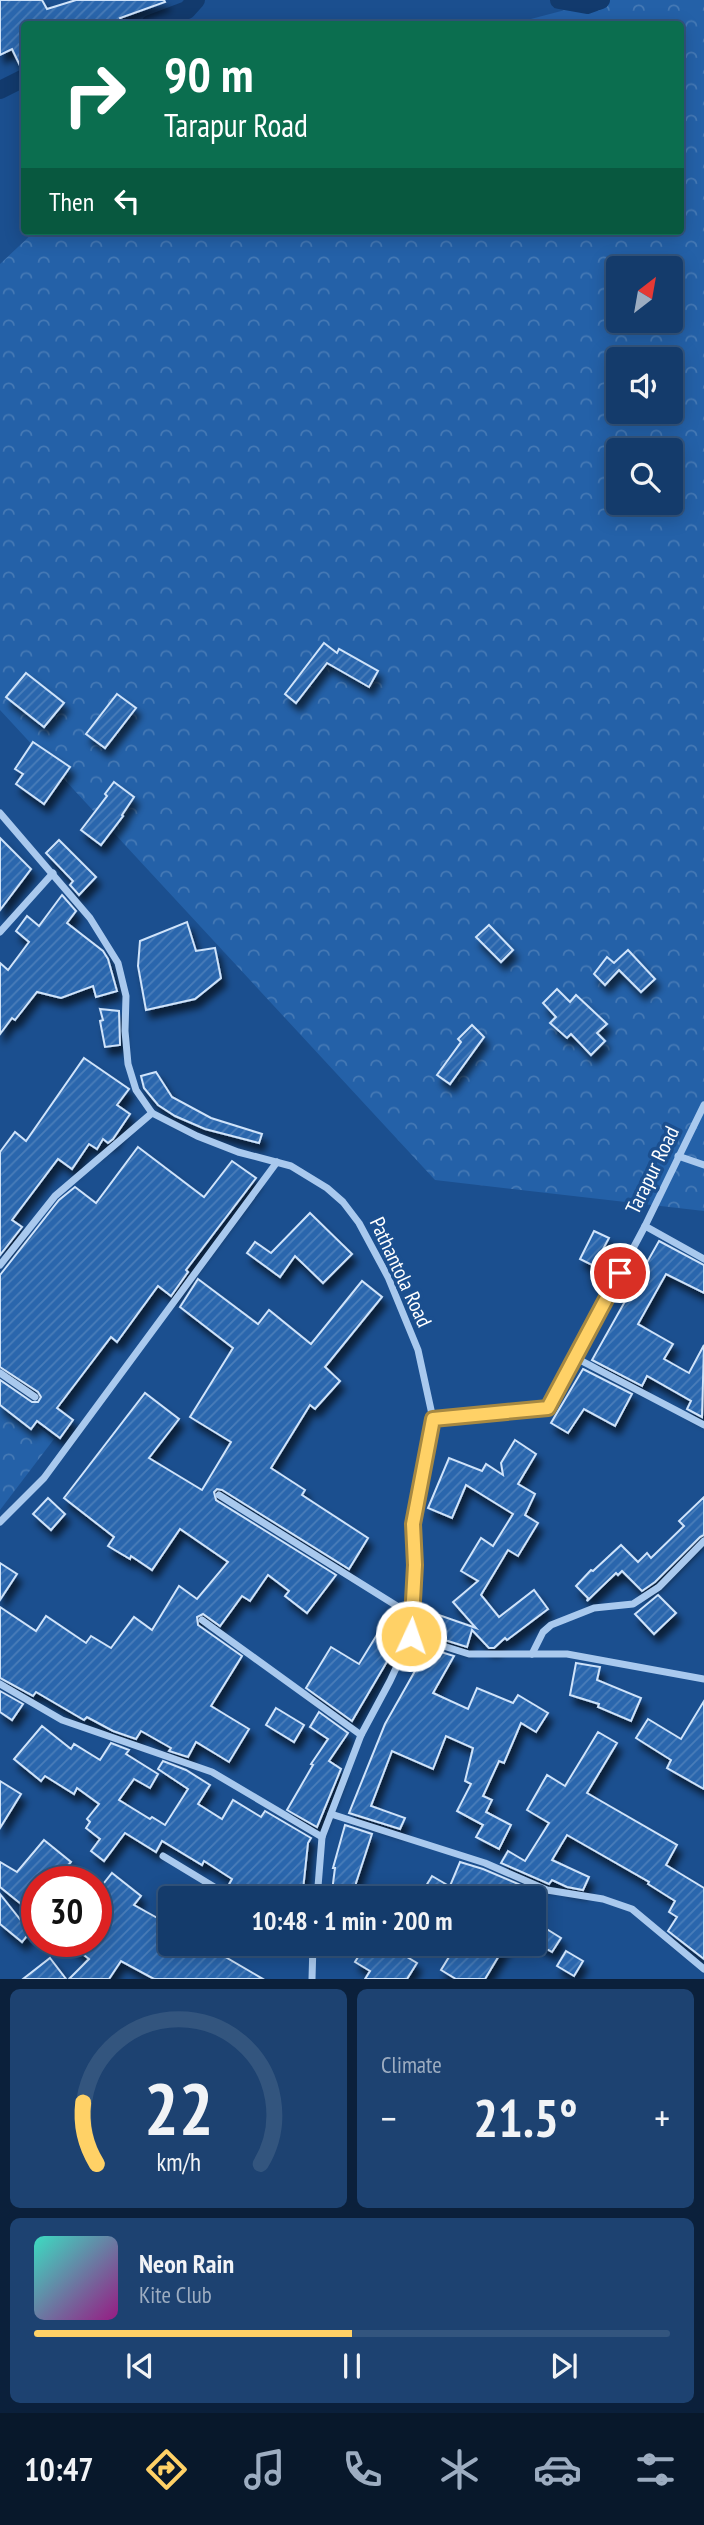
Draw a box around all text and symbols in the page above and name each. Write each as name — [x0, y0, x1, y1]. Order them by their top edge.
text: 90 m — [164, 42, 253, 106]
icon: right — [49, 49, 140, 140]
text: Tarapur Road — [164, 104, 308, 146]
icon: left — [108, 182, 146, 220]
text: Then — [49, 185, 94, 218]
north arrow — [606, 256, 682, 332]
map controls — [606, 256, 683, 515]
button: sound — [606, 347, 683, 424]
button: search — [606, 438, 683, 515]
street label: Tarapur Road — [619, 1122, 685, 1218]
street label: Pathantola Road — [364, 1213, 438, 1331]
pin — [590, 1243, 650, 1303]
icon: arrive — [601, 1254, 639, 1292]
position arrow — [374, 1599, 448, 1673]
speed limit sign: 30 — [21, 1866, 112, 1957]
text: 10:48 · 1 min · 200 m — [252, 1904, 452, 1937]
text: Climate — [381, 2050, 442, 2079]
text: 22 — [144, 2061, 213, 2155]
text: 21.5° — [473, 2084, 578, 2151]
text: − — [381, 2093, 397, 2142]
text: + — [654, 2093, 670, 2142]
text: km/h — [156, 2146, 201, 2178]
text: Neon Rain — [139, 2247, 234, 2280]
text: Kite Club — [139, 2280, 212, 2309]
icon: previous — [121, 2347, 159, 2385]
icon: pause — [333, 2347, 371, 2385]
icon: next — [545, 2347, 583, 2385]
icon: directions — [142, 2445, 191, 2494]
icon: music — [240, 2445, 289, 2494]
icon: phone — [338, 2445, 387, 2494]
icon: climate — [435, 2445, 484, 2494]
icon: car — [533, 2445, 582, 2494]
icon: filters — [631, 2445, 680, 2494]
text: 10:47 — [24, 2448, 94, 2490]

